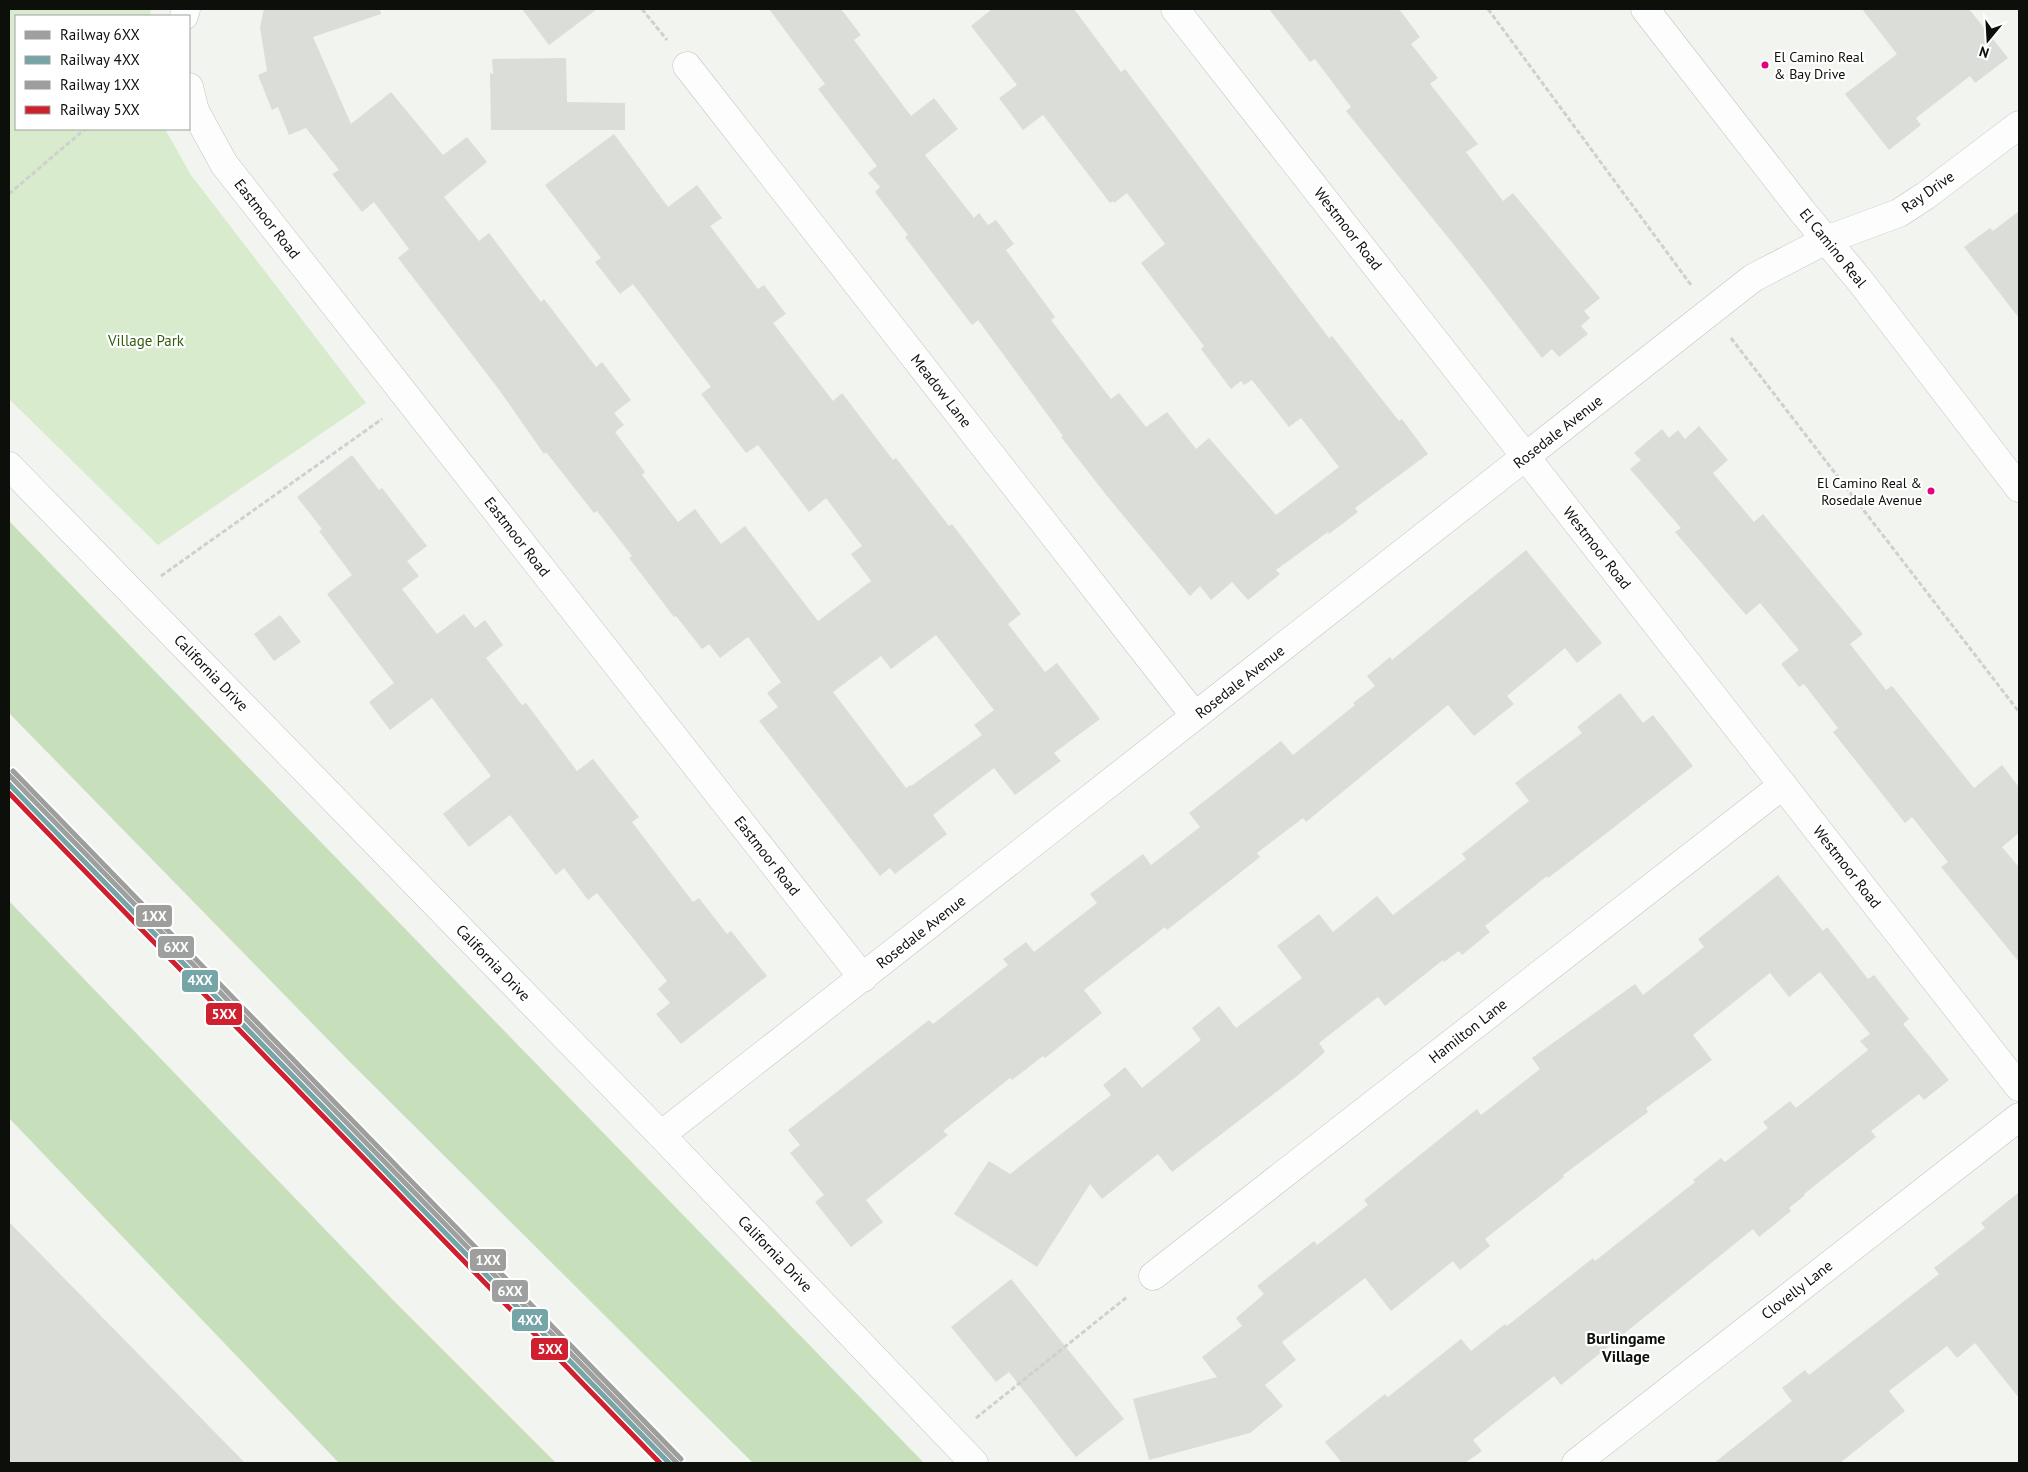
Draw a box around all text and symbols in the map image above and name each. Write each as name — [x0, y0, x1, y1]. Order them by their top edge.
legend — [15, 15, 190, 130]
north arrow — [1963, 15, 2013, 65]
text: Railway 6XX — [60, 25, 140, 44]
text: N — [1977, 42, 1991, 62]
place label: El Camino Real & Bay Drive — [1774, 48, 1864, 83]
text: Railway 4XX — [60, 50, 140, 69]
marker: El Camino Real & Bay Drive — [1760, 60, 1770, 70]
text: Railway 1XX — [60, 75, 140, 94]
text: Railway 5XX — [60, 100, 140, 119]
street label: Ray Drive — [1898, 167, 1958, 217]
street label: Eastmoor Road — [230, 175, 304, 262]
street label: Westmoor Road — [1310, 183, 1387, 274]
street label: El Camino Real — [1796, 204, 1871, 292]
park label: Village Park — [107, 331, 185, 350]
street label: Meadow Lane — [907, 350, 976, 431]
street label: Rosedale Avenue — [1509, 391, 1606, 472]
place label: El Camino Real & Rosedale Avenue — [1817, 474, 1922, 509]
marker: El Camino Real & Rosedale Avenue — [1926, 486, 1936, 496]
street label: Eastmoor Road — [480, 493, 554, 580]
street label: Westmoor Road — [1559, 502, 1636, 593]
street label: California Drive — [170, 630, 253, 715]
street label: Rosedale Avenue — [1191, 641, 1288, 722]
street label: Eastmoor Road — [730, 812, 804, 899]
street label: Westmoor Road — [1809, 821, 1886, 912]
street label: Rosedale Avenue — [872, 891, 969, 972]
line badge: 1XX — [135, 904, 173, 928]
text: 1XX — [141, 907, 167, 925]
street label: California Drive — [452, 920, 535, 1005]
line badge: 6XX — [157, 935, 195, 959]
text: 6XX — [163, 938, 189, 956]
line badge: 4XX — [181, 969, 219, 993]
text: 4XX — [187, 971, 213, 989]
street label: Hamilton Lane — [1425, 994, 1511, 1067]
line badge: 5XX — [205, 1002, 243, 1026]
text: 5XX — [211, 1005, 237, 1023]
street label: California Drive — [734, 1211, 817, 1296]
line badge: 1XX — [469, 1248, 507, 1272]
text: 1XX — [475, 1251, 501, 1269]
street label: Clovelly Lane — [1757, 1256, 1836, 1323]
line badge: 6XX — [491, 1279, 529, 1303]
text: 6XX — [497, 1282, 523, 1300]
line badge: 4XX — [511, 1308, 549, 1332]
text: 4XX — [517, 1311, 543, 1329]
district label: Burlingame Village — [1587, 1328, 1665, 1366]
line badge: 5XX — [530, 1337, 569, 1361]
text: 5XX — [537, 1340, 563, 1358]

